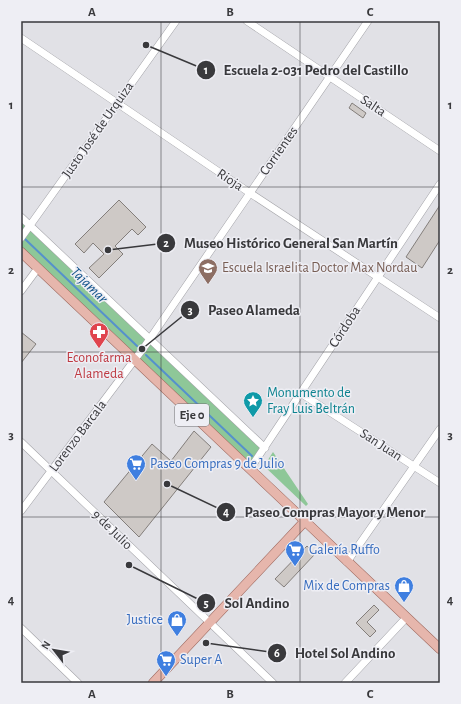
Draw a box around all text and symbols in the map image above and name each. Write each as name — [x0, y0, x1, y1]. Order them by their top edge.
text: A — [88, 6, 96, 19]
text: B — [226, 6, 234, 19]
text: C — [367, 6, 374, 19]
callout: Escuela 2-031 Pedro del Castillo — [196, 56, 417, 83]
text: Escuela 2-031 Pedro del Castillo — [224, 63, 408, 78]
text: 1 — [204, 64, 208, 76]
street label: Justo José de Urquiza — [60, 79, 137, 181]
street label: Salta — [358, 93, 389, 120]
text: 1 — [9, 99, 13, 112]
text: 1 — [448, 99, 452, 112]
street label: Corrientes — [257, 124, 301, 178]
street label: Rioja — [214, 166, 246, 194]
callout: Museo Histórico General San Martín — [156, 229, 406, 256]
text: Museo Histórico General San Martín — [184, 236, 398, 251]
text: 2 — [163, 237, 169, 249]
school or university icon: Escuela Israelita Doctor Max Nordau — [197, 257, 219, 285]
place label: Escuela Israelita Doctor Max Nordau — [222, 261, 417, 275]
text: 2 — [8, 264, 14, 277]
water label: Tajamar — [68, 264, 111, 307]
text: 2 — [447, 264, 453, 277]
callout: Paseo Alameda — [180, 296, 308, 323]
text: Paseo Alameda — [208, 303, 300, 318]
street label: Córdoba — [327, 303, 364, 350]
text: 3 — [187, 304, 193, 316]
pharmacy icon: Econofarma Alameda — [88, 321, 110, 349]
place label: Econofarma Alameda — [67, 351, 132, 381]
place label: Monumento de Fray Luis Beltrán — [267, 386, 355, 416]
place icon: Monumento de Fray Luis Beltrán — [242, 390, 264, 418]
street label: Lorenzo Barcala — [47, 397, 110, 474]
road number: Eje 0 — [175, 404, 209, 426]
street label: San Juan — [357, 426, 405, 464]
text: 3 — [8, 429, 14, 442]
text: 3 — [447, 429, 453, 442]
supermarket icon: Paseo Compras 9 de Julio — [125, 453, 147, 481]
place label: Paseo Compras 9 de Julio — [150, 457, 285, 471]
callout: Paseo Compras Mayor y Menor — [216, 498, 433, 525]
text: Paseo Compras Mayor y Menor — [244, 505, 426, 520]
text: 4 — [223, 506, 229, 518]
street label: 9 de Julio — [89, 508, 135, 552]
supermarket icon: Galería Ruffo — [284, 539, 306, 567]
place label: Galería Ruffo — [309, 543, 380, 557]
shop icon: Mix de Compras — [393, 575, 415, 603]
place label: Mix de Compras — [303, 579, 390, 593]
callout: Sol Andino — [196, 590, 297, 617]
text: 4 — [8, 594, 15, 607]
text: 4 — [447, 594, 454, 607]
text: Sol Andino — [225, 596, 289, 611]
text: 5 — [203, 597, 209, 609]
shop icon: Justice — [166, 609, 188, 637]
place label: Justice — [127, 613, 163, 627]
north arrow — [34, 630, 74, 670]
text: N — [39, 639, 53, 651]
callout: Hotel Sol Andino — [267, 639, 403, 666]
text: Hotel Sol Andino — [295, 646, 395, 661]
text: 6 — [274, 647, 280, 659]
supermarket icon: Super A — [155, 649, 177, 677]
place label: Super A — [180, 653, 222, 667]
text: A — [88, 688, 96, 701]
text: B — [226, 688, 234, 701]
text: C — [367, 688, 374, 701]

